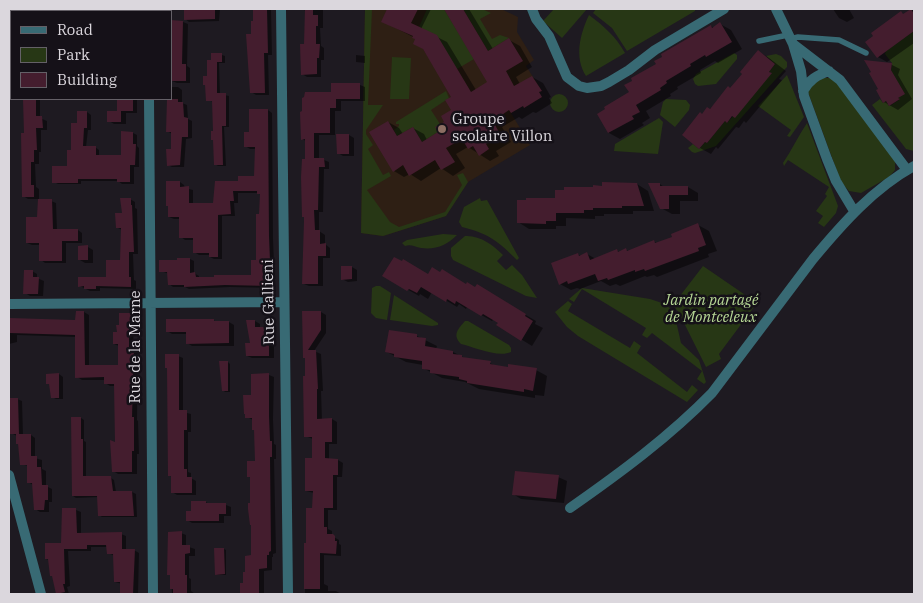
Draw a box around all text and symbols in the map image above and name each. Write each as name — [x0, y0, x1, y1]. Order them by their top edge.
legend — [10, 10, 172, 100]
text: Road — [57, 20, 93, 39]
text: Park — [57, 45, 90, 64]
text: Building — [57, 70, 117, 89]
place label: Groupe scolaire Villon — [452, 111, 552, 146]
marker: Groupe scolaire Villon — [436, 123, 448, 135]
street label: Rue Gallieni — [259, 259, 279, 345]
street label: Rue de la Marne — [127, 290, 145, 404]
park label: Jardin partagé de Montceleux — [664, 292, 758, 327]

